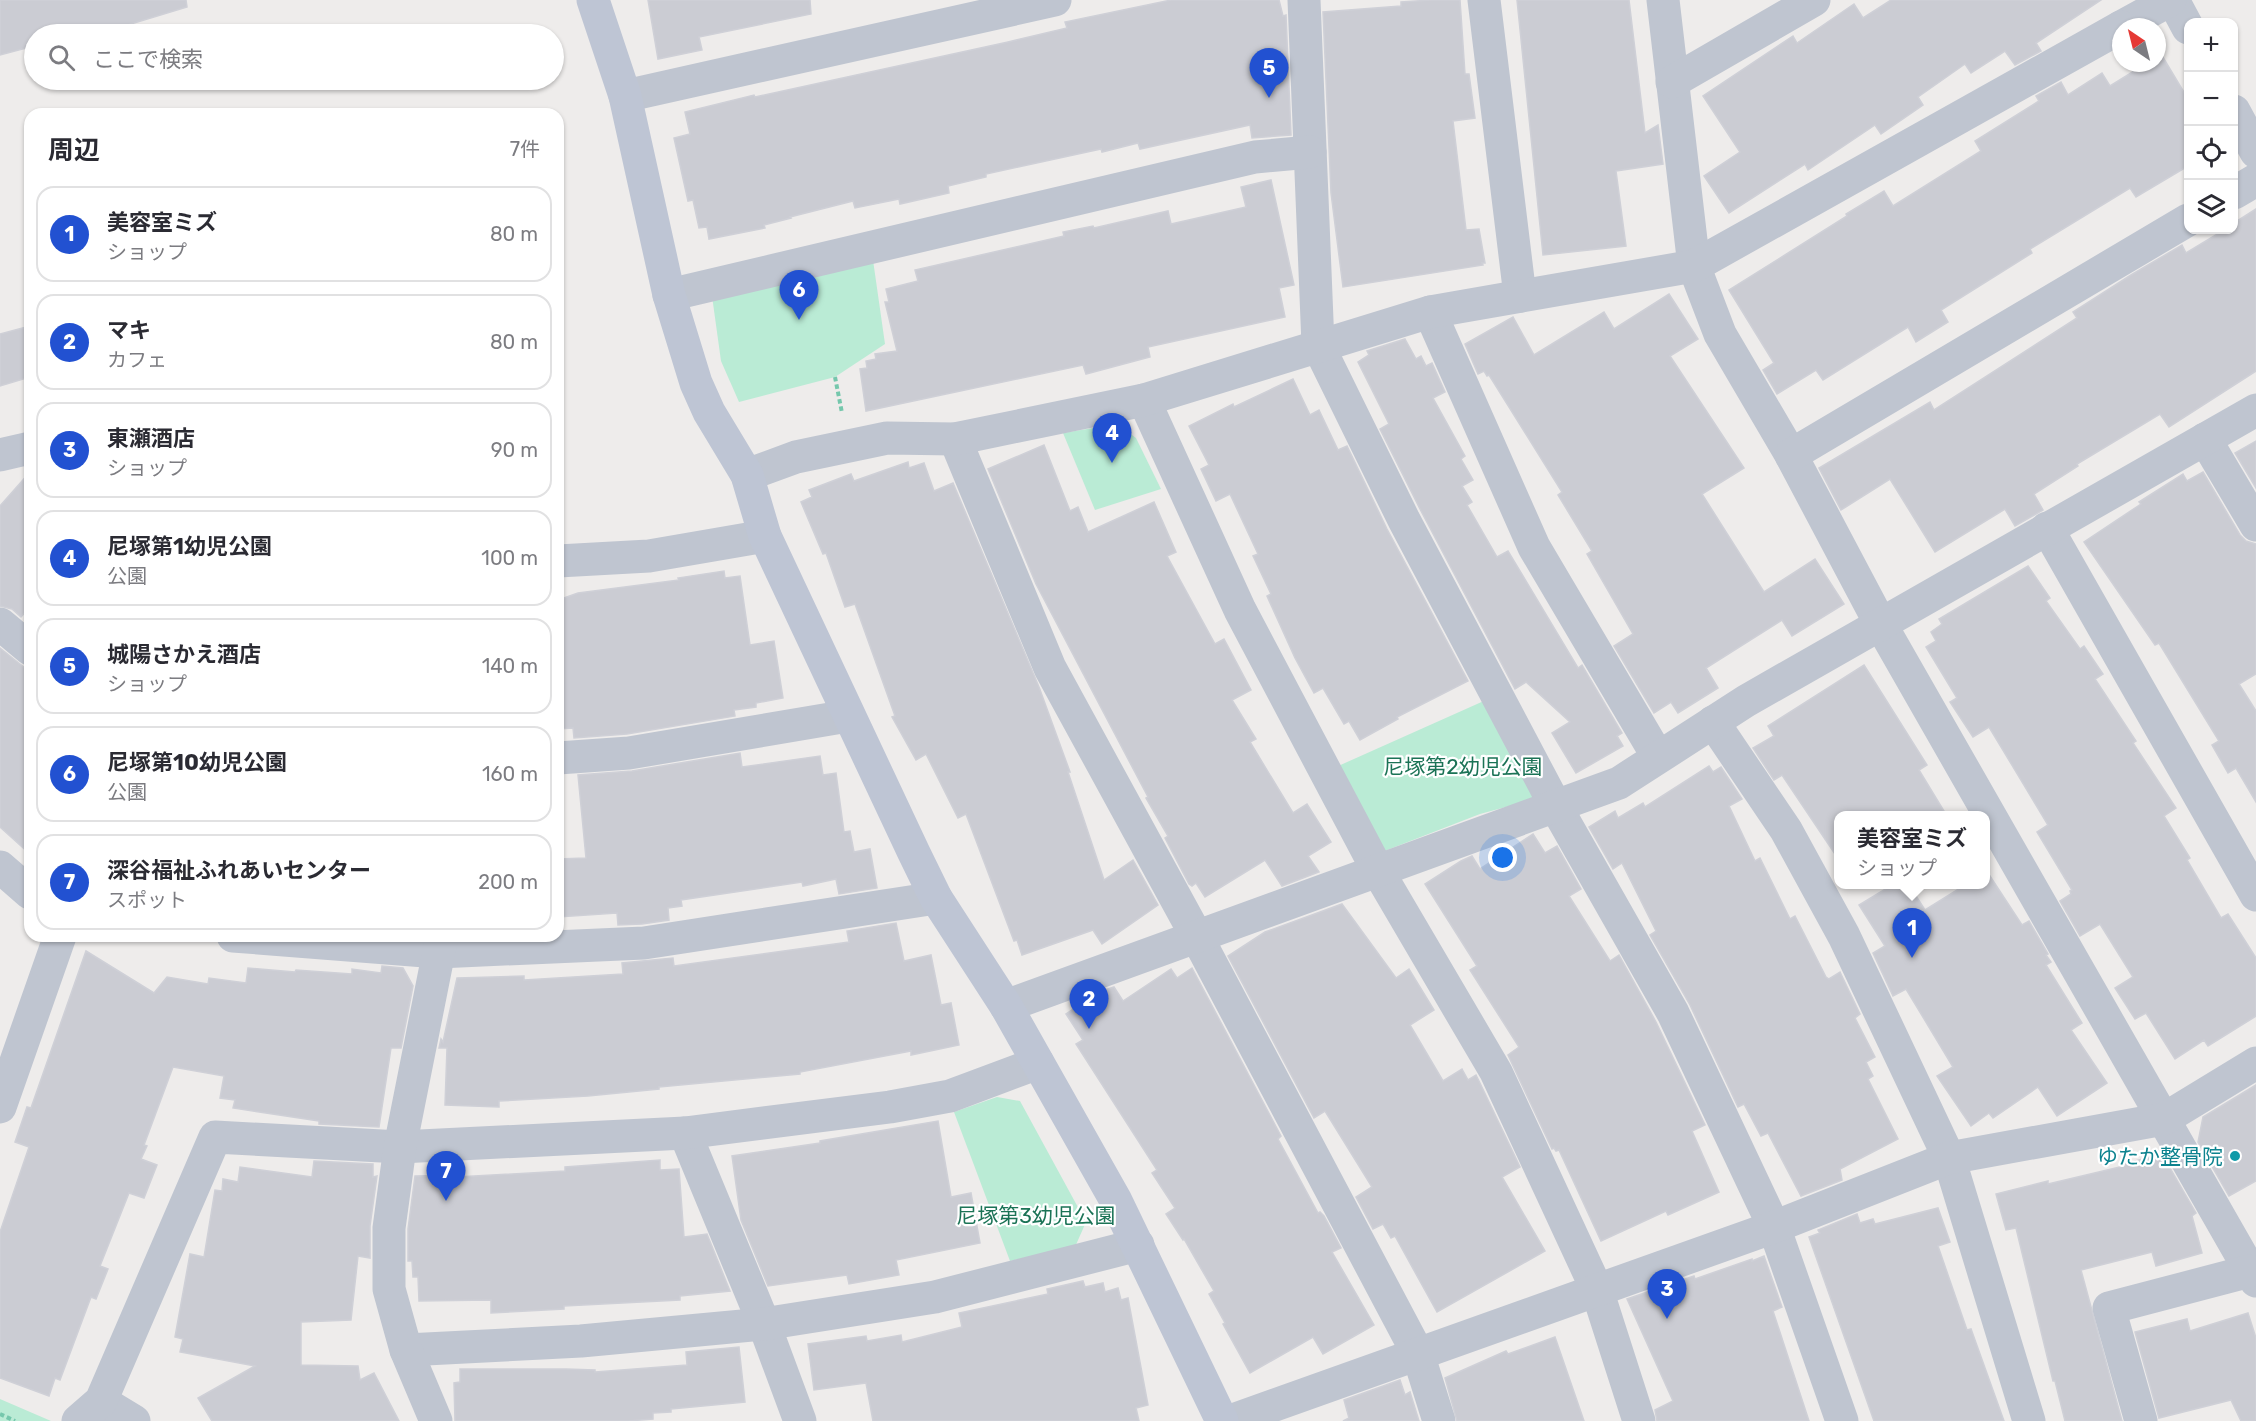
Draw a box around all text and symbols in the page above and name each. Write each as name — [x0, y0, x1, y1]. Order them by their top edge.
north arrow — [2112, 18, 2166, 72]
map controls — [2184, 18, 2238, 234]
button: + — [2184, 18, 2238, 72]
search box — [24, 24, 564, 90]
icon: search — [45, 41, 78, 74]
text: ここで検索 — [93, 46, 203, 73]
pin: 5 — [1250, 48, 1288, 98]
button: − — [2184, 72, 2238, 126]
button: locate — [2184, 126, 2238, 180]
text: 周辺 — [48, 135, 100, 166]
text: 7件 — [510, 137, 540, 161]
button: layers — [2184, 180, 2238, 234]
text: 美容室ミズ — [107, 209, 217, 236]
text: 1 — [65, 222, 74, 246]
text: 80 m — [490, 222, 538, 246]
text: ショップ — [107, 240, 187, 264]
pin: 6 — [780, 270, 818, 320]
text: マキ — [107, 317, 151, 344]
text: 2 — [63, 330, 76, 354]
text: 80 m — [490, 330, 538, 354]
text: カフェ — [107, 348, 167, 372]
pin: 4 — [1092, 414, 1132, 463]
text: 東瀬酒店 — [107, 425, 195, 452]
text: 3 — [63, 438, 76, 462]
text: 90 m — [491, 438, 538, 462]
text: ショップ — [107, 456, 187, 480]
text: 尼塚第1幼児公園 — [107, 533, 272, 560]
text: 4 — [63, 546, 76, 570]
text: 100 m — [481, 546, 538, 570]
text: 公園 — [107, 564, 147, 588]
text: 城陽さかえ酒店 — [107, 641, 261, 668]
text: 5 — [63, 654, 76, 678]
text: 140 m — [482, 654, 538, 678]
text: ショップ — [107, 672, 187, 696]
text: 尼塚第10幼児公園 — [107, 749, 287, 776]
park label: 尼塚第2幼児公園 — [1383, 754, 1543, 779]
text: 6 — [63, 762, 76, 786]
text: 160 m — [482, 762, 538, 786]
text: 公園 — [107, 780, 147, 804]
popup — [1834, 811, 1990, 889]
text: 美容室ミズ — [1857, 825, 1967, 852]
your location — [1488, 843, 1517, 872]
text: ショップ — [1857, 856, 1937, 880]
text: 深谷福祉ふれあいセンター — [107, 857, 371, 884]
text: 7 — [64, 870, 75, 894]
text: 200 m — [478, 870, 538, 894]
text: スポット — [107, 888, 187, 912]
pin: 1 — [1892, 908, 1932, 958]
pin: 2 — [1070, 980, 1108, 1029]
place label: ゆたか整骨院 — [2097, 1144, 2223, 1169]
marker: ゆたか整骨院 — [2228, 1149, 2242, 1163]
pin: 7 — [426, 1152, 466, 1201]
park label: 尼塚第3幼児公園 — [956, 1203, 1116, 1228]
pin: 3 — [1648, 1270, 1686, 1319]

